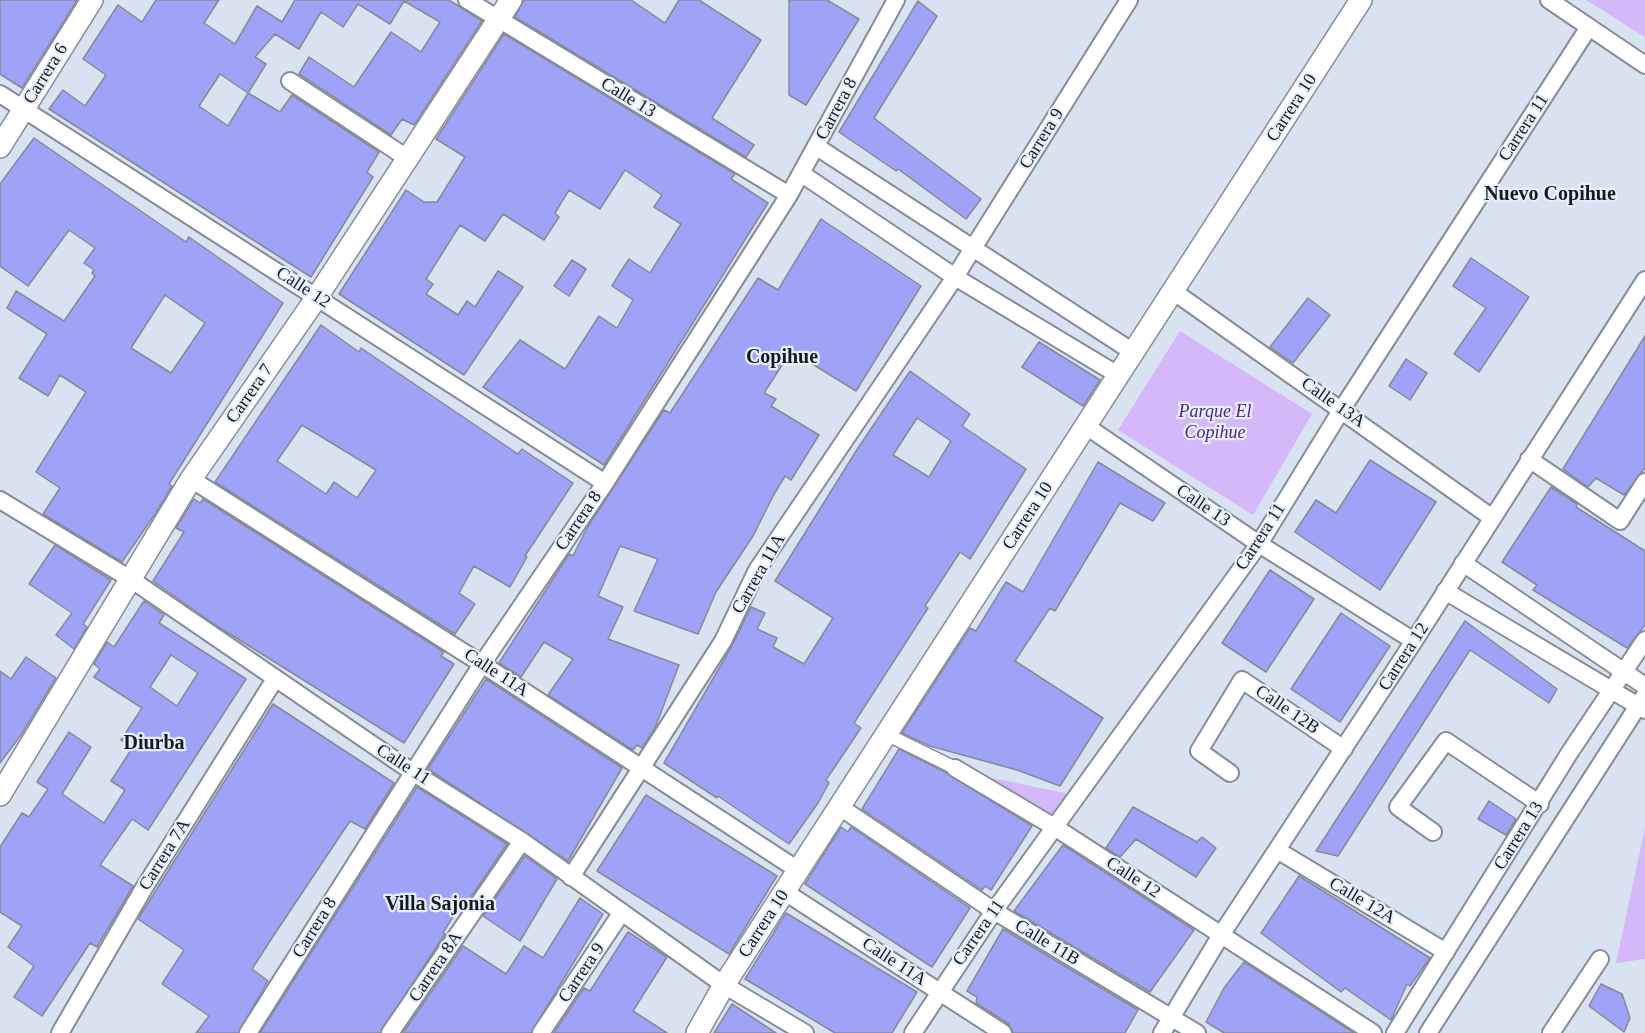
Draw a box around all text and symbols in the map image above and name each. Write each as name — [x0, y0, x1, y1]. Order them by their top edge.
street label: Carrera 6 — [19, 40, 73, 108]
street label: Carrera 10 — [1262, 70, 1322, 146]
street label: Calle 13 — [597, 73, 659, 123]
street label: Carrera 8 — [812, 74, 862, 144]
street label: Carrera 11 — [1494, 90, 1554, 166]
street label: Carrera 9 — [1015, 105, 1069, 173]
district label: Nuevo Copihue — [1484, 183, 1616, 207]
street label: Calle 12 — [272, 262, 334, 314]
district label: Copihue — [746, 346, 818, 370]
street label: Carrera 7 — [222, 360, 278, 428]
street label: Calle 13A — [1297, 373, 1369, 433]
park label: Parque El Copihue — [1179, 401, 1251, 444]
street label: Carrera 10 — [998, 478, 1058, 554]
street label: Calle 13 — [1172, 480, 1234, 532]
street label: Carrera 8 — [551, 487, 607, 555]
street label: Carrera 11 — [1231, 499, 1291, 575]
street label: Carrera 11A — [727, 530, 791, 618]
street label: Carrera 12 — [1374, 619, 1434, 695]
street label: Calle 11A — [460, 644, 532, 702]
street label: Calle 12B — [1251, 681, 1323, 739]
district label: Diurba — [123, 732, 185, 756]
street label: Calle 11 — [372, 740, 434, 790]
street label: Carrera 13 — [1490, 798, 1548, 874]
street label: Carrera 7A — [135, 815, 195, 895]
street label: Calle 12 — [1102, 852, 1164, 904]
street label: Calle 12A — [1325, 873, 1399, 929]
street label: Carrera 10 — [734, 886, 794, 962]
district label: Villa Sajonia — [385, 893, 495, 917]
street label: Carrera 8 — [288, 894, 342, 962]
street label: Carrera 11 — [948, 896, 1010, 970]
street label: Calle 11B — [1011, 915, 1083, 971]
street label: Carrera 8A — [405, 928, 467, 1006]
street label: Calle 11A — [858, 933, 930, 991]
street label: Carrera 9 — [554, 939, 610, 1007]

